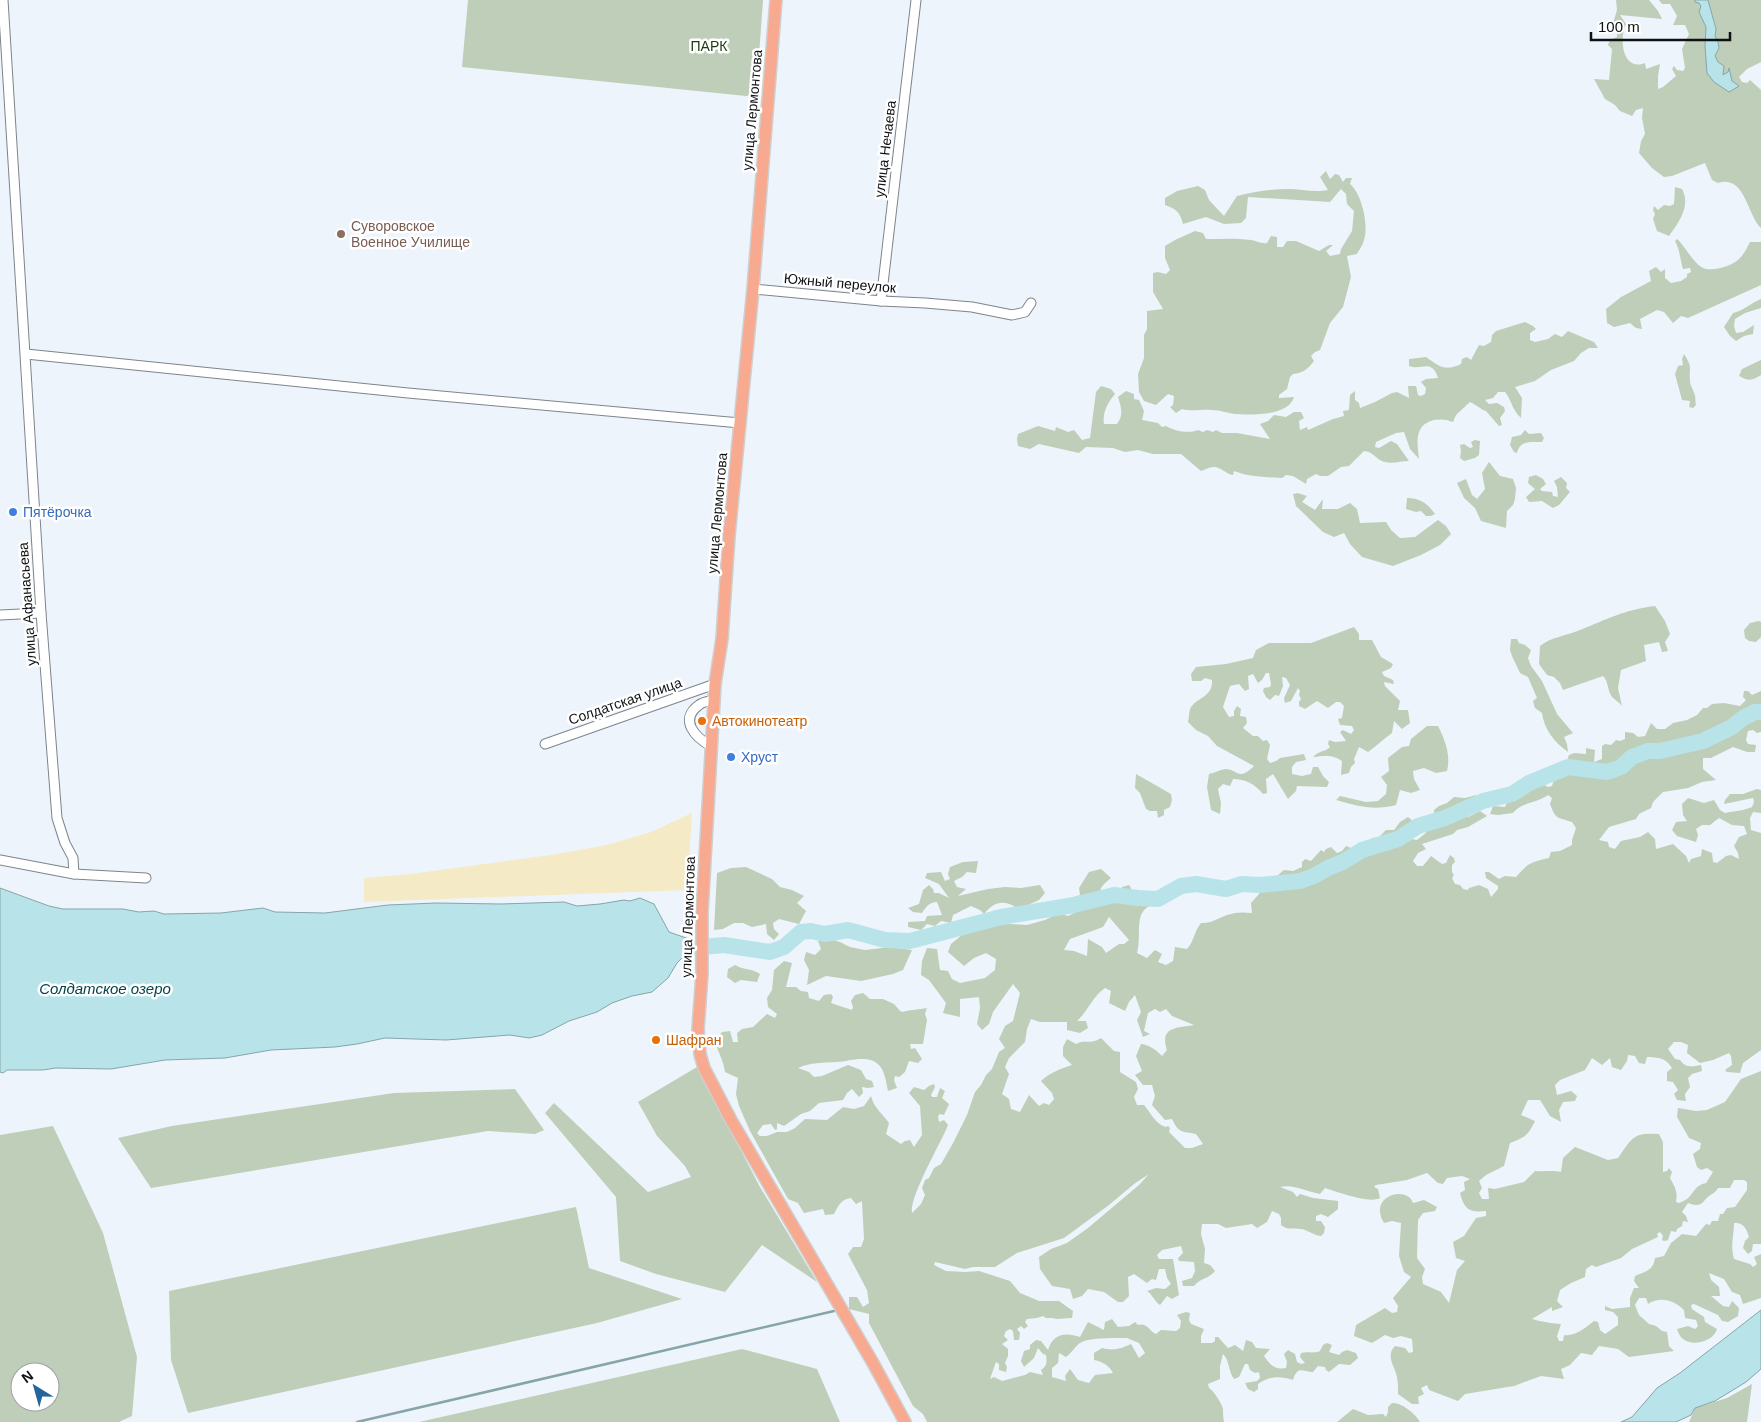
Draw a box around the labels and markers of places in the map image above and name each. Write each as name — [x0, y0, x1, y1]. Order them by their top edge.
place label: Суворовское Военное Училище — [351, 218, 470, 250]
marker: Суворовское Военное Училище — [335, 228, 347, 240]
place label: Пятёрочка — [23, 504, 92, 520]
marker: Пятёрочка — [7, 506, 19, 518]
place label: Автокинотеатр — [712, 713, 808, 729]
marker: Автокинотеатр — [696, 715, 708, 727]
place label: Хруст — [741, 749, 779, 765]
marker: Хруст — [725, 751, 737, 763]
place label: Шафран — [666, 1032, 721, 1048]
marker: Шафран — [650, 1034, 662, 1046]

